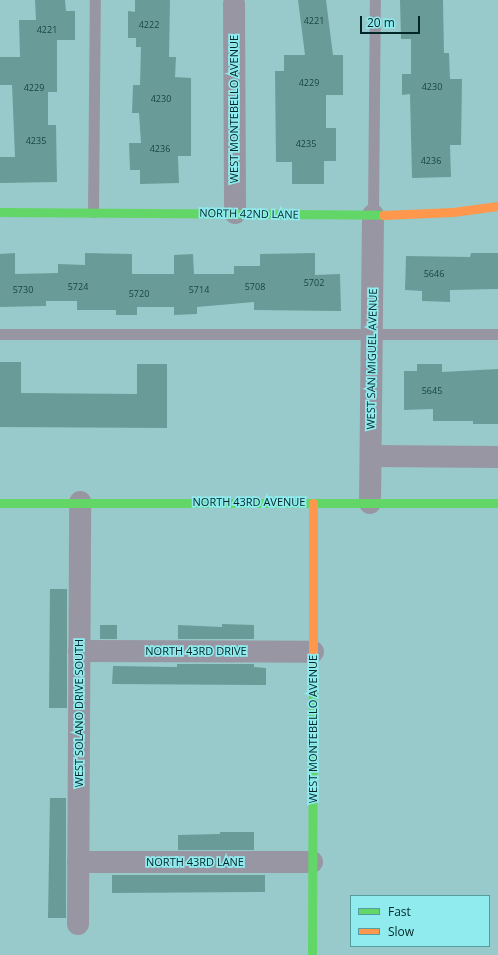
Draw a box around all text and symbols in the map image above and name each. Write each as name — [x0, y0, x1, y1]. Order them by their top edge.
scale bar — [362, 8, 422, 34]
text: 20 m — [367, 14, 395, 31]
house number: 4221 — [304, 16, 324, 26]
house number: 4222 — [139, 20, 159, 30]
house number: 4221 — [37, 25, 57, 35]
street label: WEST MONTEBELLO AVENUE — [227, 35, 241, 183]
house number: 4229 — [299, 78, 319, 88]
house number: 4230 — [422, 82, 442, 92]
house number: 4229 — [24, 83, 44, 93]
house number: 4230 — [151, 94, 171, 104]
house number: 4235 — [26, 136, 46, 146]
house number: 4235 — [296, 139, 316, 149]
house number: 4236 — [150, 144, 170, 154]
house number: 4236 — [421, 156, 441, 166]
street label: NORTH 42ND LANE — [199, 207, 299, 221]
house number: 5646 — [424, 269, 444, 279]
house number: 5702 — [304, 278, 324, 288]
house number: 5724 — [68, 282, 88, 292]
house number: 5708 — [245, 282, 265, 292]
house number: 5730 — [13, 285, 33, 295]
house number: 5714 — [189, 285, 209, 295]
street label: WEST SAN MIGUEL AVENUE — [364, 288, 380, 430]
house number: 5720 — [129, 289, 149, 299]
house number: 5645 — [422, 386, 442, 396]
street label: NORTH 43RD AVENUE — [193, 495, 305, 509]
street label: WEST SOLANO DRIVE SOUTH — [72, 639, 86, 787]
street label: NORTH 43RD DRIVE — [145, 644, 247, 658]
street label: WEST MONTEBELLO AVENUE — [306, 655, 320, 803]
street label: NORTH 43RD LANE — [146, 855, 244, 869]
legend — [350, 895, 490, 947]
text: Fast — [388, 903, 411, 920]
text: Slow — [388, 923, 414, 940]

